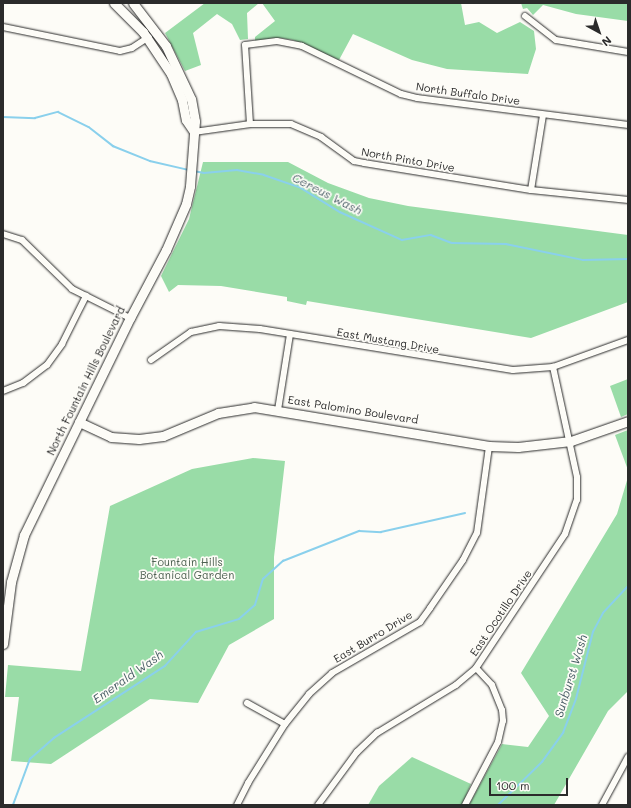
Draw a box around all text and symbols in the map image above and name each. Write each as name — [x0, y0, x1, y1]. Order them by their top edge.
north arrow — [579, 12, 619, 52]
text: N — [599, 33, 615, 50]
street label: North Buffalo Drive — [415, 80, 521, 108]
street label: North Pinto Drive — [360, 145, 456, 175]
water label: Cereus Wash — [290, 170, 364, 218]
street label: North Fountain Hills Boulevard — [44, 304, 128, 458]
street label: East Mustang Drive — [336, 325, 440, 357]
street label: East Palomino Boulevard — [287, 393, 419, 427]
park label: Fountain Hills Botanical Garden — [140, 556, 234, 582]
street label: East Ocotillo Drive — [467, 567, 535, 659]
street label: East Burro Drive — [331, 608, 415, 666]
water label: Sunburst Wash — [552, 633, 590, 719]
water label: Emerald Wash — [90, 647, 166, 707]
scale bar — [491, 770, 570, 796]
text: 100 m — [496, 777, 530, 793]

